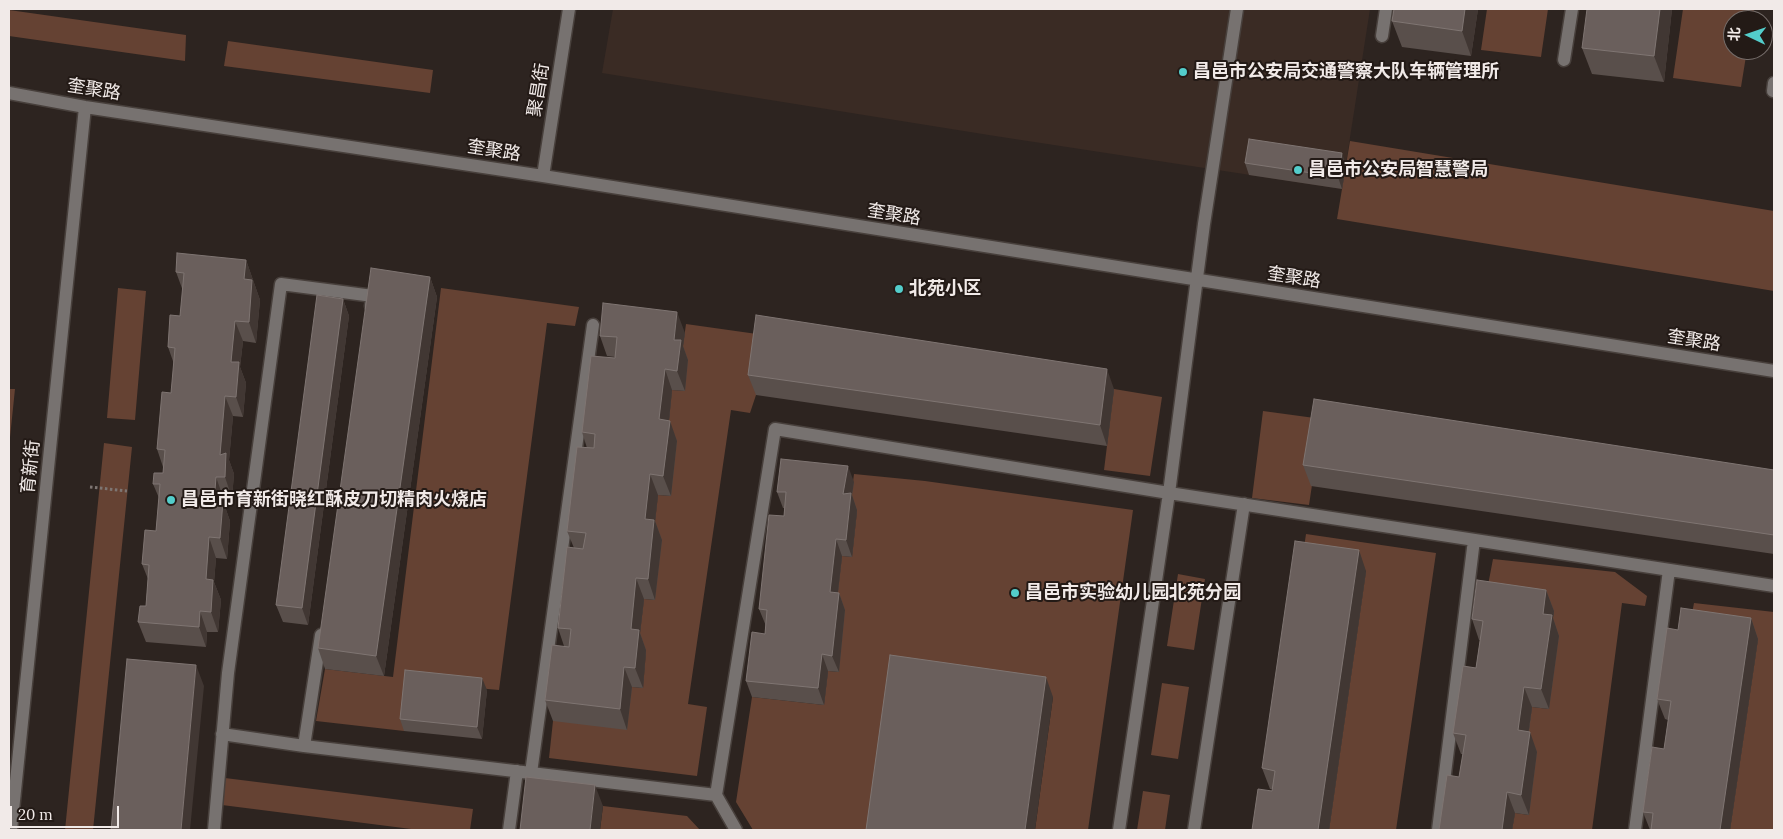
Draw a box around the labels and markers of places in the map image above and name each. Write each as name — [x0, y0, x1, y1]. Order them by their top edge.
place label: 昌邑市公安局交通警察大队车辆管理所 — [1193, 61, 1499, 83]
marker: 昌邑市公安局交通警察大队车辆管理所 — [1177, 66, 1189, 78]
place label: 昌邑市公安局智慧警局 — [1308, 159, 1488, 181]
marker: 昌邑市公安局智慧警局 — [1292, 164, 1304, 176]
place label: 北苑小区 — [909, 278, 981, 300]
marker: 北苑小区 — [893, 283, 905, 295]
place label: 昌邑市育新街晓红酥皮刀切精肉火烧店 — [181, 489, 487, 511]
marker: 昌邑市育新街晓红酥皮刀切精肉火烧店 — [165, 494, 177, 506]
place label: 昌邑市实验幼儿园北苑分园 — [1025, 582, 1241, 604]
marker: 昌邑市实验幼儿园北苑分园 — [1009, 587, 1021, 599]

